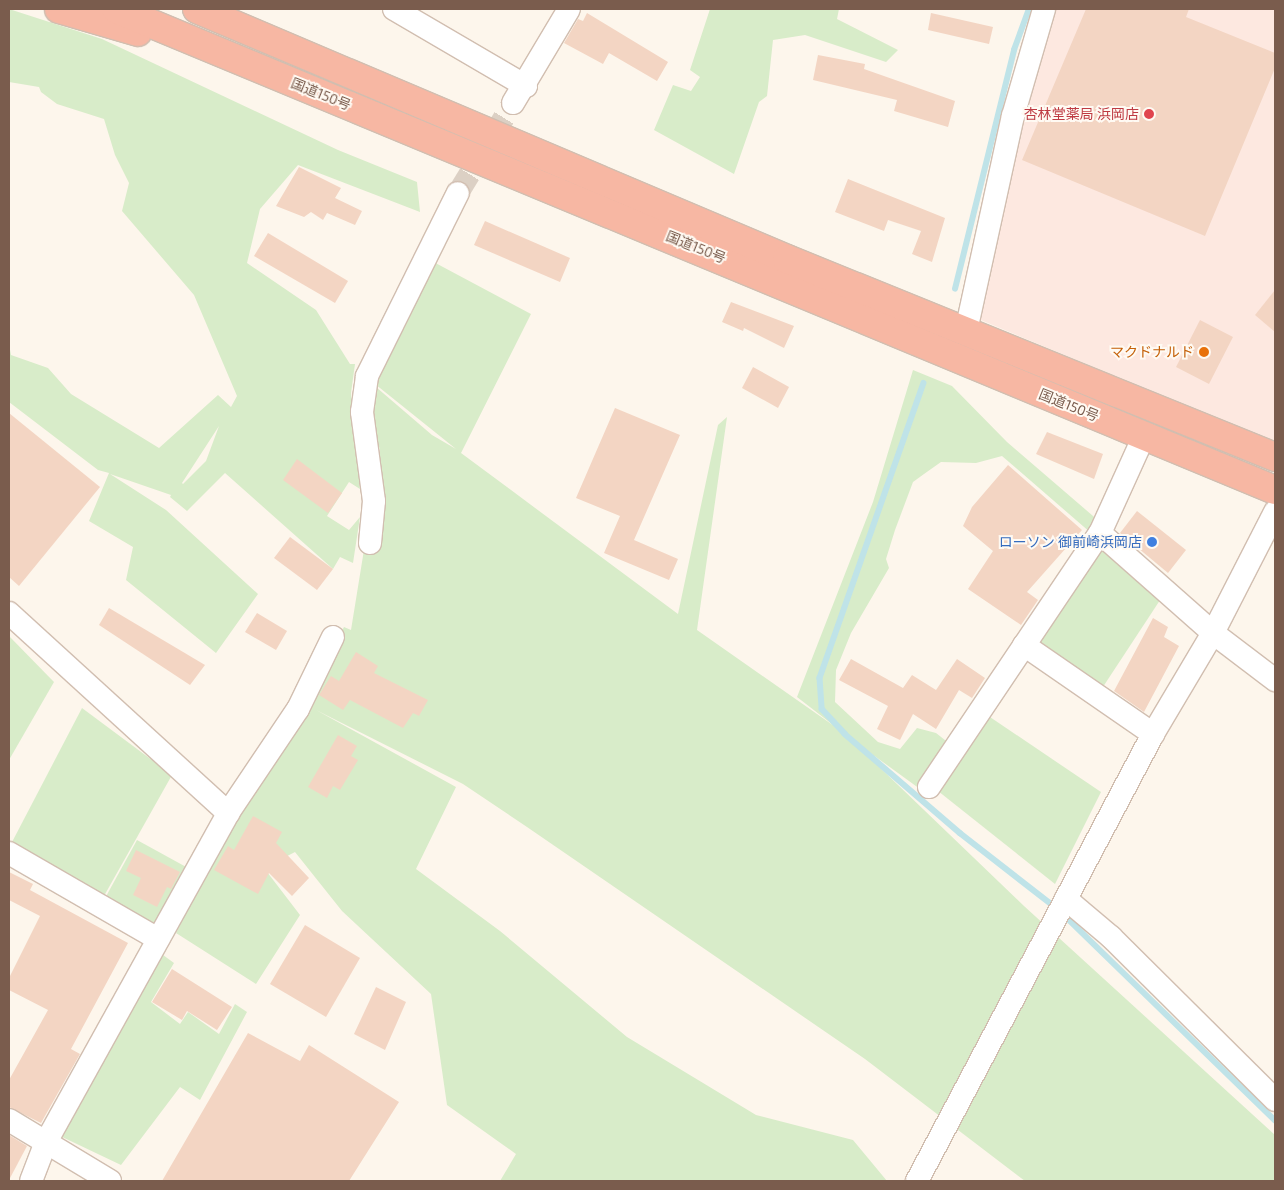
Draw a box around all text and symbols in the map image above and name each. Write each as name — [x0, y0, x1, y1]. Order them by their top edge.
street label: 国道150号 — [288, 74, 354, 114]
place label: 杏林堂薬局 浜岡店 — [1024, 106, 1139, 122]
marker: 杏林堂薬局 浜岡店 — [1143, 108, 1155, 120]
street label: 国道150号 — [663, 227, 729, 267]
place label: マクドナルド — [1110, 344, 1194, 360]
marker: マクドナルド — [1198, 346, 1210, 358]
street label: 国道150号 — [1036, 385, 1102, 425]
place label: ローソン 御前崎浜岡店 — [999, 534, 1142, 550]
marker: ローソン 御前崎浜岡店 — [1146, 536, 1158, 548]

